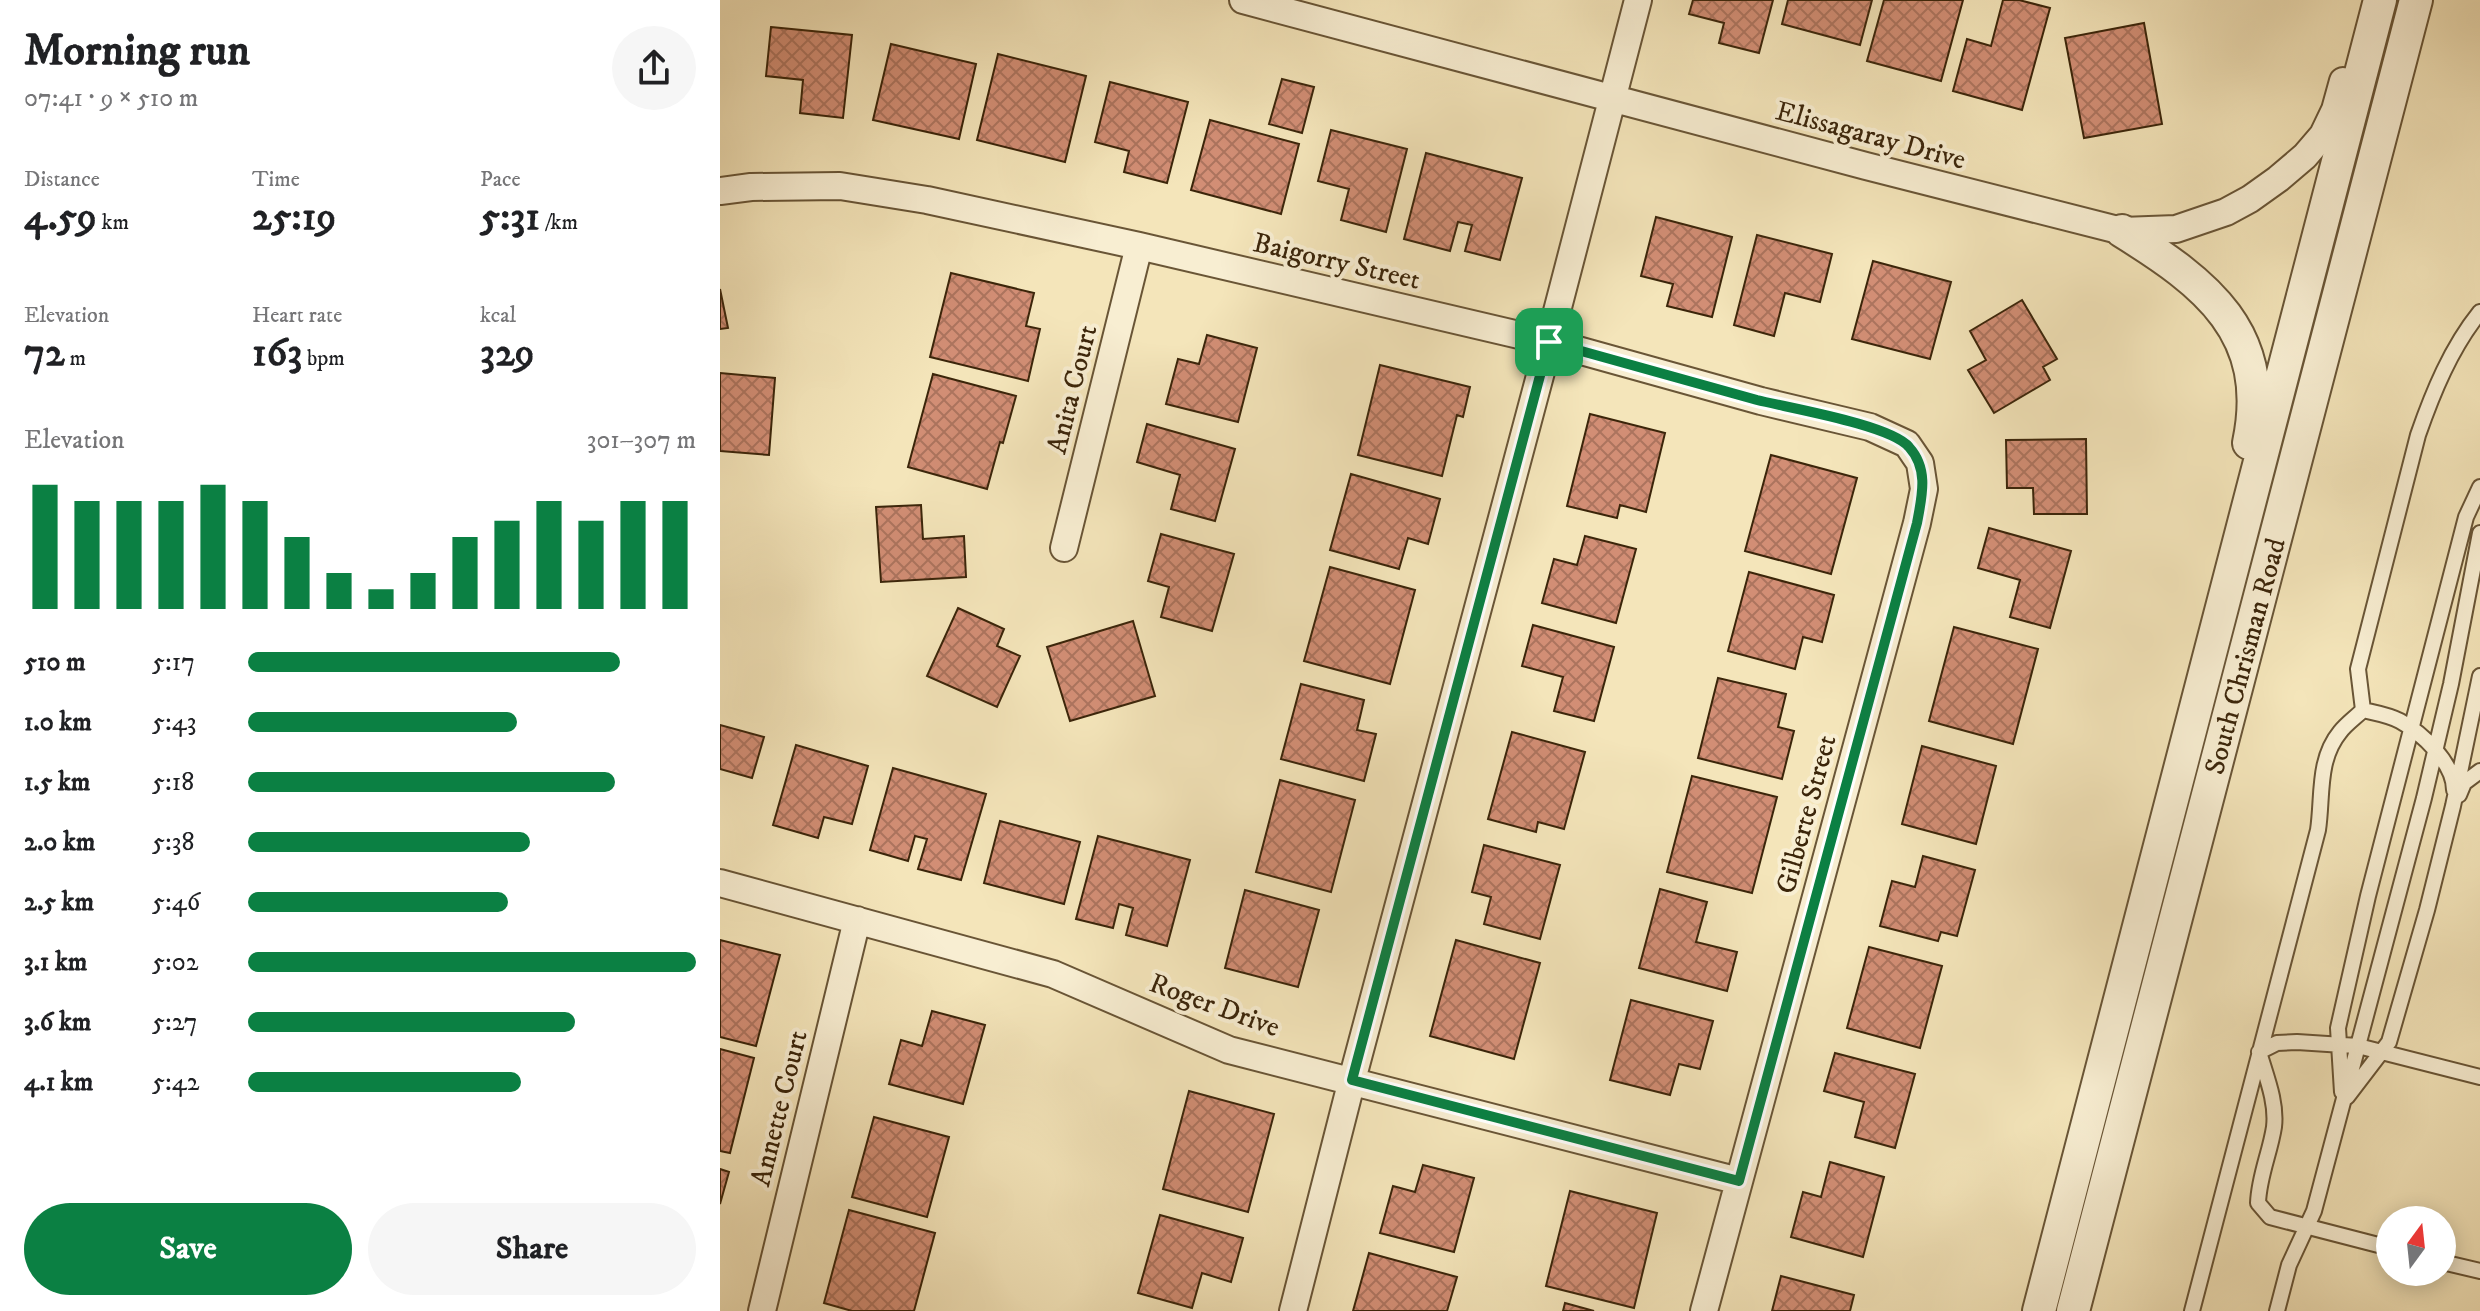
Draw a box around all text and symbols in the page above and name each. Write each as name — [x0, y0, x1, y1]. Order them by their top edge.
text: Morning run — [24, 24, 250, 79]
button: share — [612, 26, 696, 110]
text: 07:41 · 9 × 510 m — [24, 82, 198, 115]
street label: Elissagaray Drive — [1772, 93, 1969, 178]
text: Distance — [24, 166, 100, 193]
text: Time — [252, 166, 300, 193]
text: Pace — [480, 166, 521, 193]
text: 4.59 — [24, 193, 97, 243]
text: 25:19 — [252, 193, 336, 243]
text: 5:31 — [480, 193, 540, 243]
text: km — [97, 209, 129, 236]
text: /km — [540, 209, 578, 236]
street label: Baigorry Street — [1250, 225, 1424, 298]
text: Elevation — [24, 302, 109, 329]
text: Heart rate — [252, 302, 342, 329]
text: kcal — [480, 302, 516, 329]
pin — [1515, 308, 1583, 376]
icon: arrive — [1527, 320, 1571, 364]
street label: Anita Court — [1040, 321, 1105, 457]
text: 72 — [24, 329, 65, 379]
text: 163 — [252, 329, 302, 379]
text: 329 — [480, 329, 535, 379]
text: m — [65, 345, 86, 372]
text: bpm — [302, 345, 345, 372]
text: Elevation — [24, 424, 125, 457]
text: 301–307 m — [587, 424, 696, 457]
street label: South Chrisman Road — [2197, 534, 2294, 778]
text: 510 m — [24, 646, 85, 679]
text: 5:17 — [152, 646, 195, 679]
text: 1.0 km — [24, 706, 92, 739]
text: 5:43 — [152, 706, 196, 739]
street label: Gilberte Street — [1768, 731, 1844, 898]
text: 1.5 km — [24, 766, 90, 799]
text: 5:18 — [152, 766, 194, 799]
text: 2.0 km — [24, 826, 95, 859]
text: 5:38 — [152, 826, 194, 859]
text: 2.5 km — [24, 886, 94, 919]
text: 5:46 — [152, 886, 200, 919]
text: 3.1 km — [24, 946, 87, 979]
text: 5:02 — [152, 946, 198, 979]
street label: Roger Drive — [1145, 966, 1284, 1045]
text: 3.6 km — [24, 1006, 91, 1039]
text: 5:27 — [152, 1006, 198, 1039]
street label: Annette Court — [743, 1027, 816, 1190]
text: 4.1 km — [24, 1066, 93, 1099]
text: 5:42 — [152, 1066, 199, 1099]
button: Save — [24, 1203, 352, 1295]
button: Share — [368, 1203, 696, 1295]
north arrow — [2376, 1206, 2456, 1286]
map controls — [2376, 1206, 2456, 1286]

